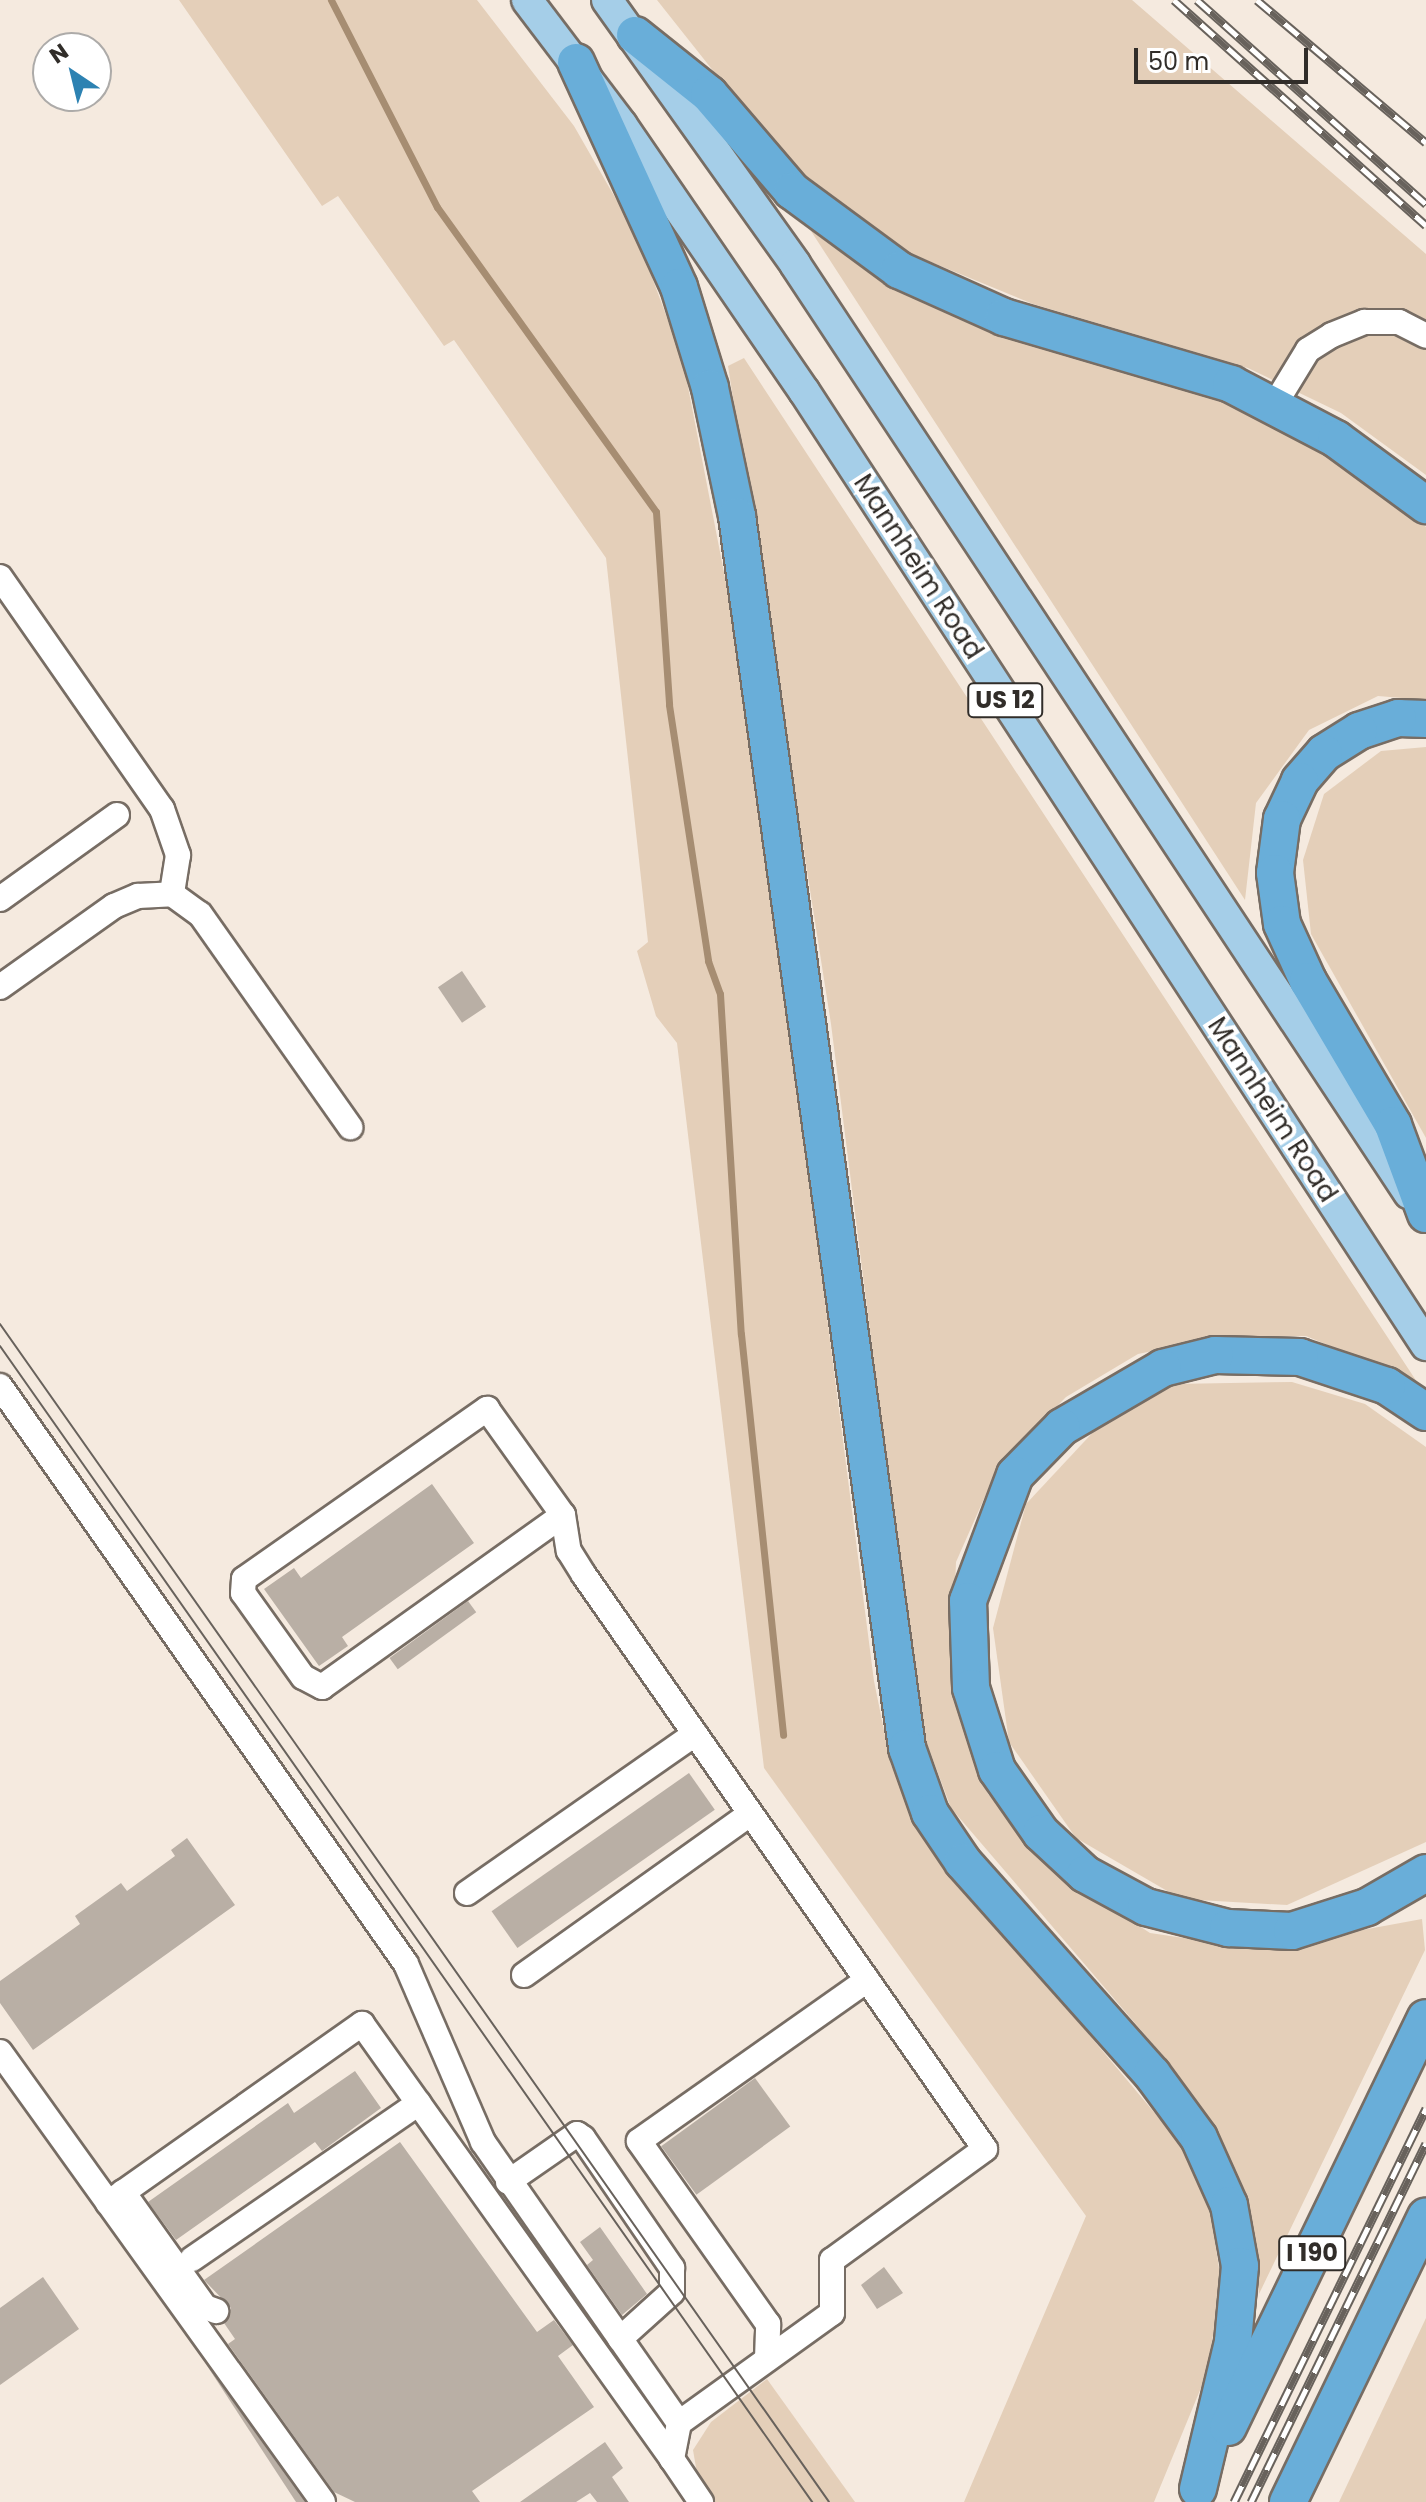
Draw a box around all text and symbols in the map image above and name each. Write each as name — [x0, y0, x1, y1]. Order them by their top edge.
north arrow — [32, 32, 112, 112]
scale bar — [1138, 32, 1312, 82]
text: N — [43, 36, 75, 71]
text: 50 m — [1148, 45, 1209, 78]
street label: Mannheim Road — [847, 469, 989, 665]
road number: US 12 — [967, 680, 1043, 720]
street label: Mannheim Road — [1201, 1012, 1343, 1208]
road number: I 190 — [1278, 2233, 1346, 2273]

